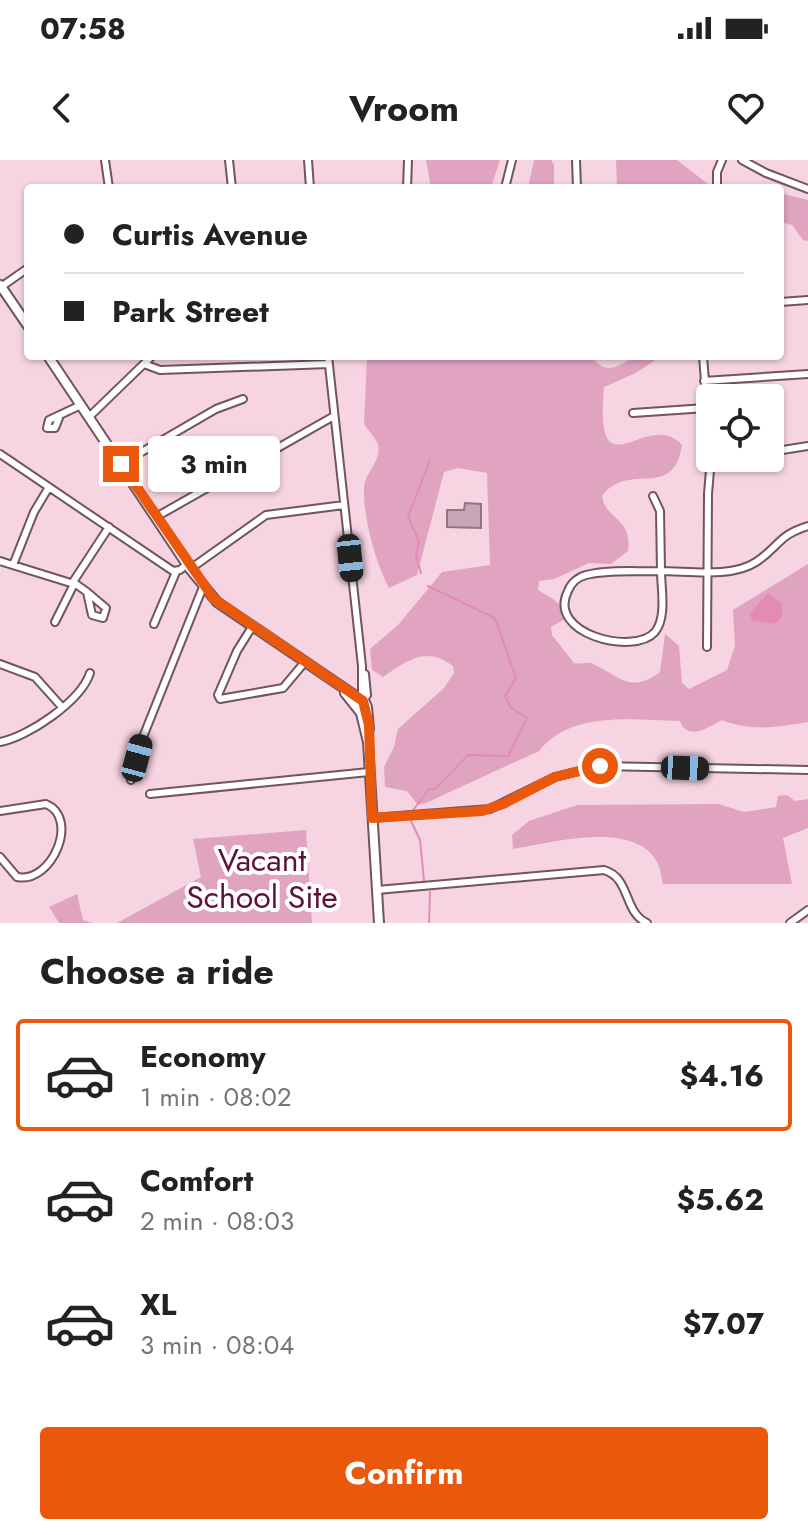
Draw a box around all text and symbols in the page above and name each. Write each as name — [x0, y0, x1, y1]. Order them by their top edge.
text: 07:58 — [40, 7, 126, 50]
text: Vroom — [349, 82, 459, 134]
icon: back — [40, 86, 84, 130]
icon: heart — [724, 86, 768, 130]
text: Curtis Avenue — [112, 213, 308, 256]
text: Park Street — [112, 290, 269, 333]
map controls — [696, 384, 784, 472]
button: locate — [696, 384, 784, 472]
callout: 3 min — [149, 436, 281, 492]
text: 3 min — [180, 445, 248, 483]
route end — [103, 446, 139, 482]
car — [336, 533, 364, 583]
car — [119, 732, 155, 784]
route start — [582, 748, 618, 784]
car — [661, 755, 709, 781]
park label: Vacant School Site — [186, 837, 338, 920]
text: Choose a ride — [40, 945, 274, 997]
text: Economy — [140, 1035, 266, 1078]
icon: car — [44, 1039, 116, 1111]
text: $4.16 — [679, 1054, 764, 1097]
text: 1 min · 08:02 — [140, 1078, 292, 1116]
text: Comfort — [140, 1159, 253, 1202]
icon: car — [44, 1163, 116, 1235]
text: $5.62 — [677, 1178, 764, 1221]
text: 2 min · 08:03 — [140, 1202, 294, 1240]
text: XL — [140, 1283, 176, 1326]
icon: car — [44, 1287, 116, 1359]
text: $7.07 — [683, 1302, 764, 1345]
text: 3 min · 08:04 — [140, 1326, 294, 1364]
button: Confirm — [40, 1427, 768, 1519]

